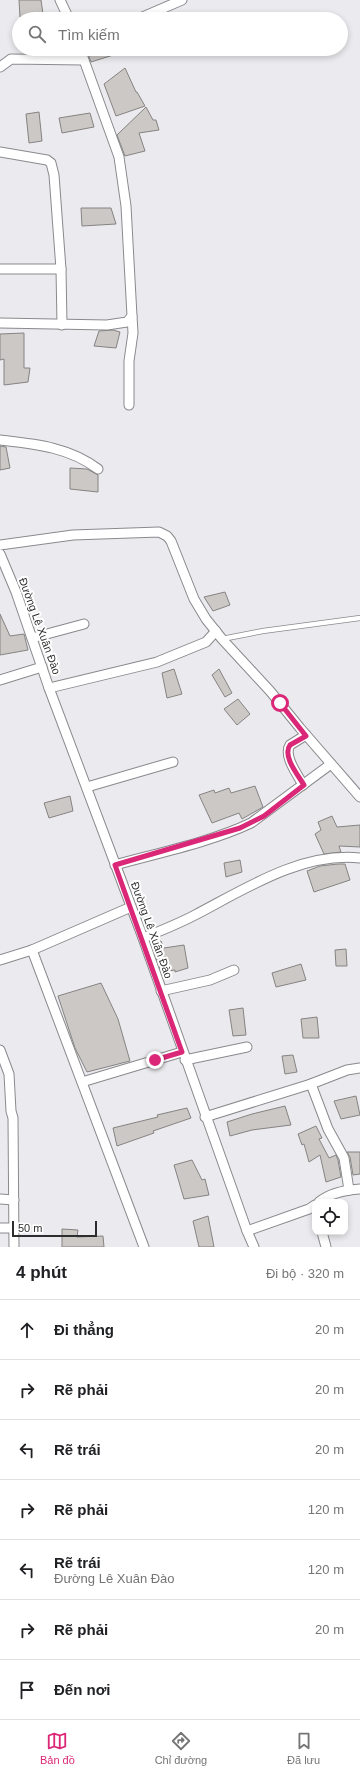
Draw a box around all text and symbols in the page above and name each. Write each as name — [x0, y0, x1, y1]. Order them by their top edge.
search box — [12, 12, 348, 56]
icon: search — [26, 23, 48, 45]
text: Tìm kiếm — [58, 26, 120, 43]
street label: Đường Lê Xuân Đào — [17, 576, 63, 676]
route start — [271, 694, 289, 712]
street label: Đường Lê Xuân Đào — [129, 880, 175, 980]
route end — [146, 1051, 164, 1069]
map controls — [312, 1199, 348, 1235]
button: locate — [312, 1199, 348, 1235]
scale bar — [12, 1219, 97, 1238]
text: 50 m — [18, 1222, 42, 1234]
text: 4 phút — [16, 1263, 67, 1282]
text: Đi bộ · 320 m — [266, 1266, 344, 1281]
icon: ahead — [16, 1319, 38, 1341]
text: Đi thẳng — [54, 1321, 114, 1338]
text: 20 m — [315, 1322, 344, 1337]
icon: right — [16, 1379, 38, 1401]
text: Rẽ phải — [54, 1381, 108, 1398]
text: 20 m — [315, 1382, 344, 1397]
icon: left — [16, 1439, 38, 1461]
text: Rẽ trái — [54, 1441, 101, 1458]
text: 20 m — [315, 1442, 344, 1457]
icon: right — [16, 1499, 38, 1521]
text: Rẽ phải — [54, 1501, 108, 1518]
text: 120 m — [308, 1502, 344, 1517]
text: Rẽ trái — [54, 1554, 101, 1571]
icon: left — [16, 1559, 38, 1581]
text: 120 m — [308, 1562, 344, 1577]
text: Đường Lê Xuân Đào — [54, 1571, 175, 1586]
icon: right — [16, 1619, 38, 1641]
text: Rẽ phải — [54, 1621, 108, 1638]
text: 20 m — [315, 1622, 344, 1637]
icon: arrive — [16, 1679, 38, 1701]
text: Đến nơi — [54, 1681, 111, 1698]
tab: Bản đồ — [40, 1730, 75, 1766]
tab: Chỉ đường — [155, 1730, 207, 1766]
tab: Đã lưu — [287, 1730, 320, 1766]

